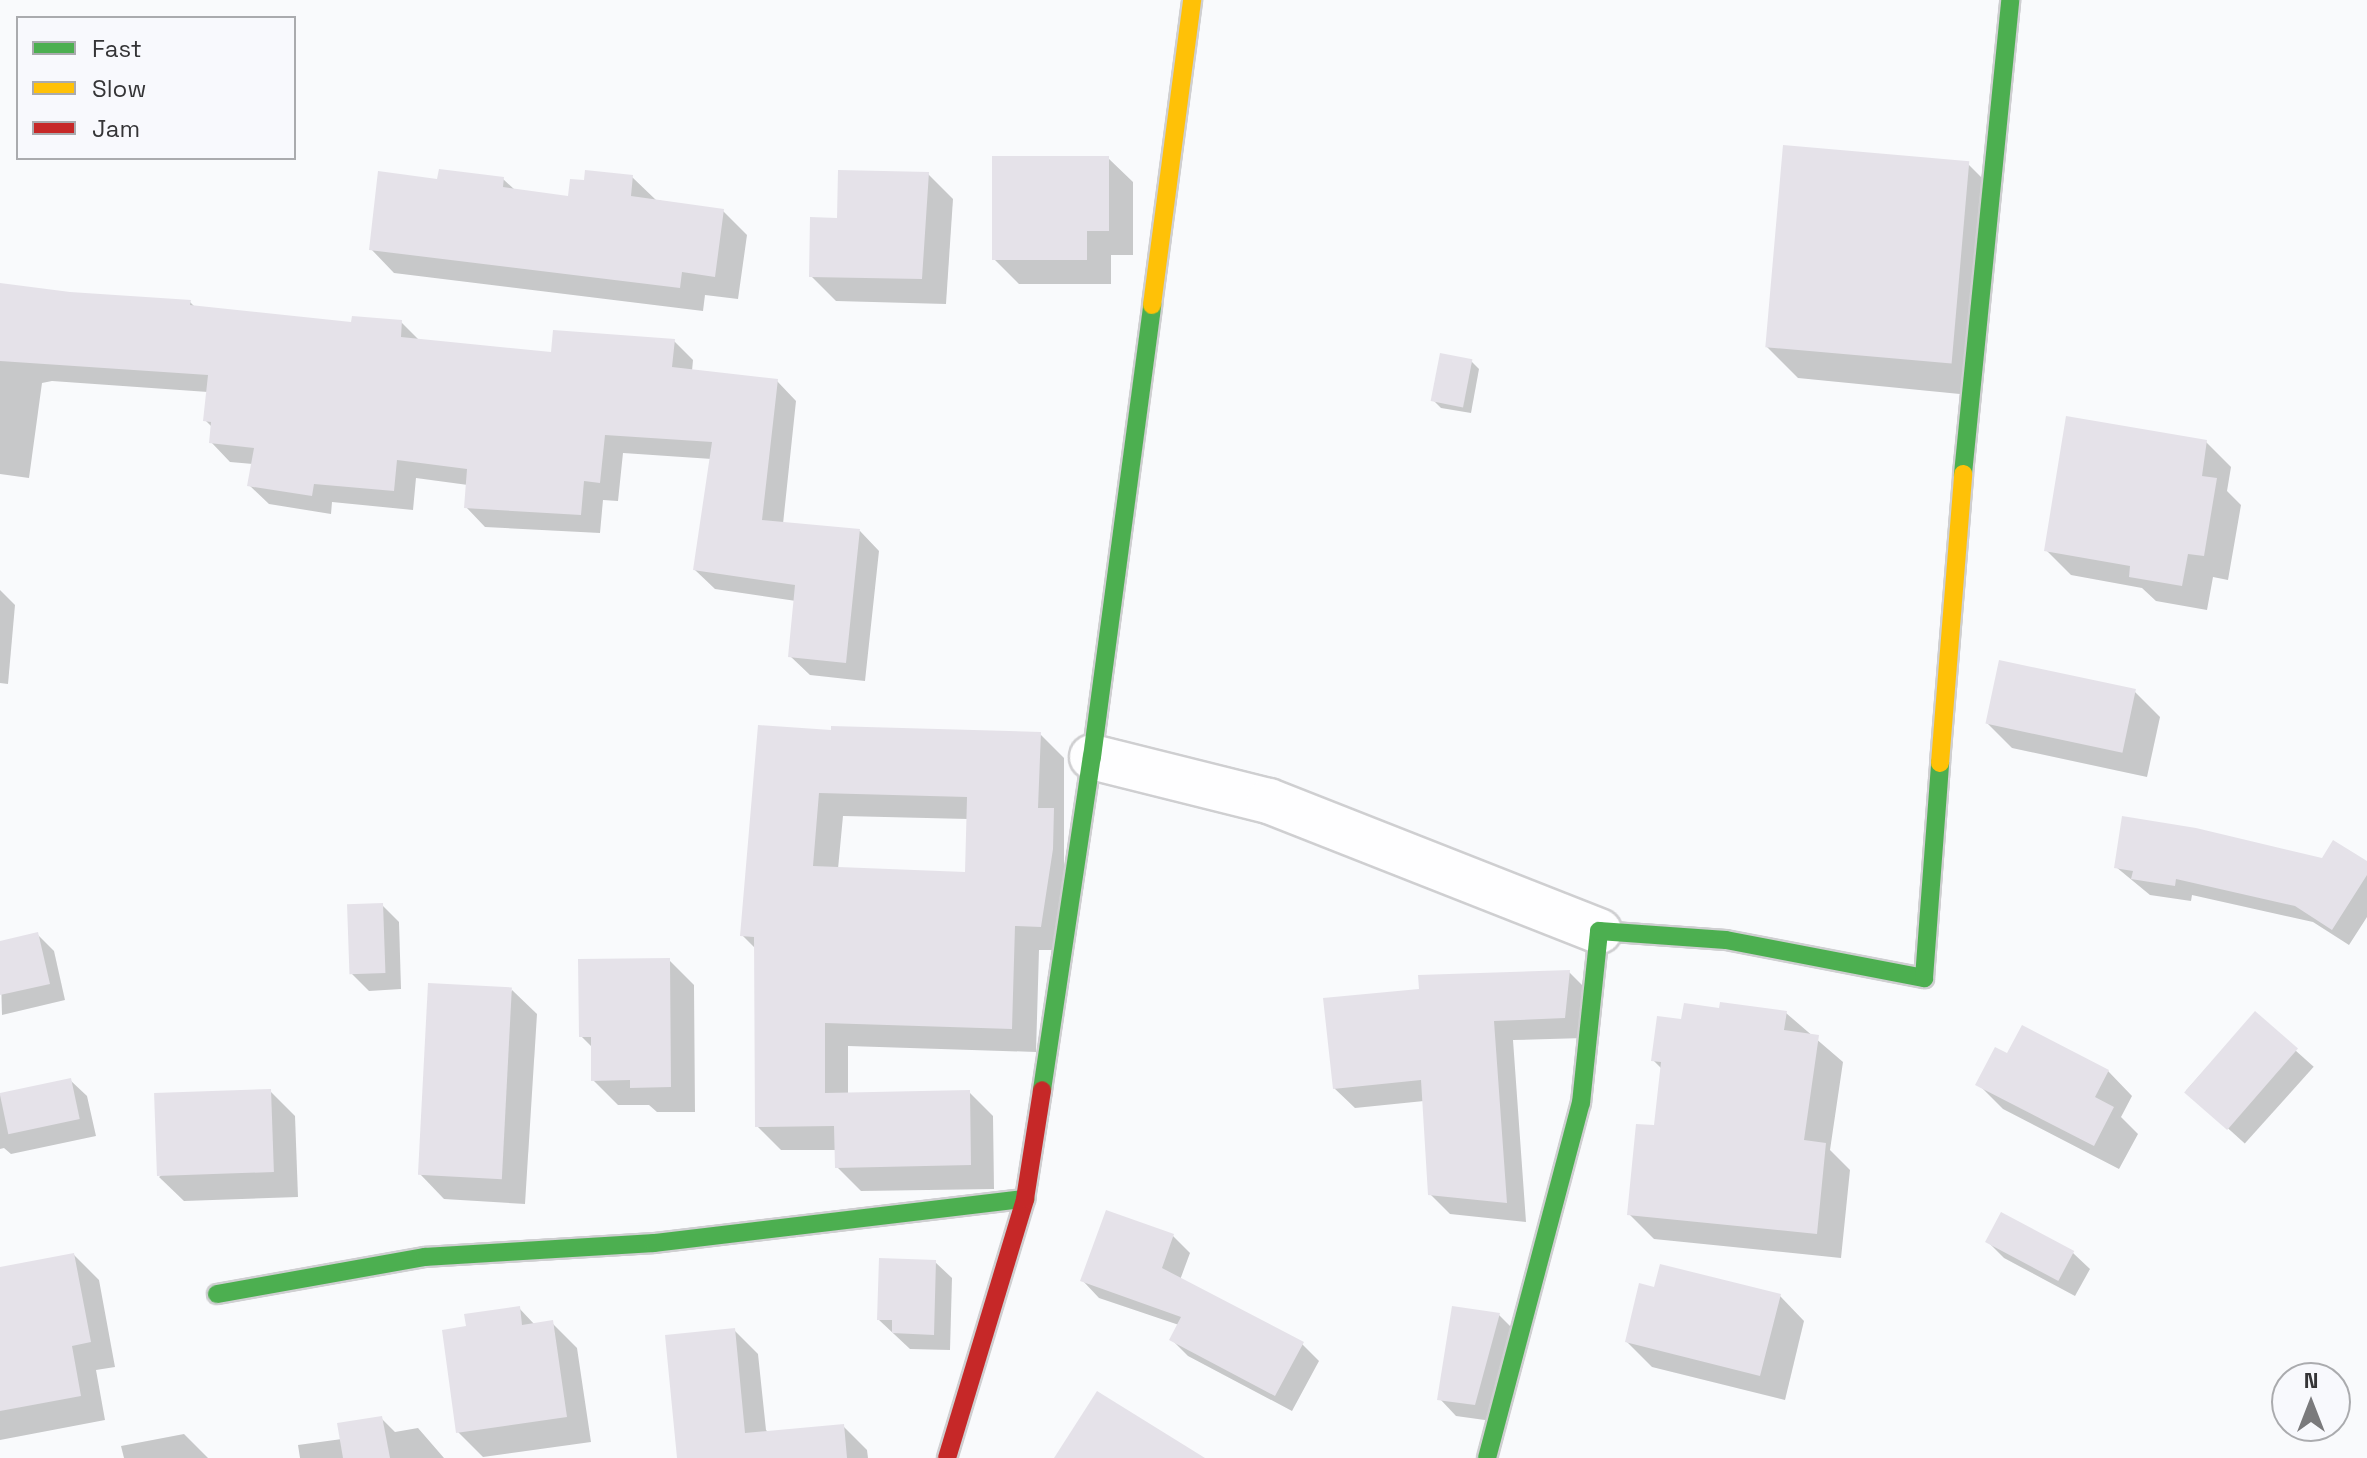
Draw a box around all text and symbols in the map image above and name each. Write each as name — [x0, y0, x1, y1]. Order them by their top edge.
legend — [16, 16, 296, 160]
text: Fast — [92, 33, 142, 64]
text: Slow — [92, 73, 146, 104]
text: Jam — [92, 113, 140, 144]
north arrow — [2271, 1362, 2351, 1442]
text: N — [2304, 1366, 2318, 1394]

